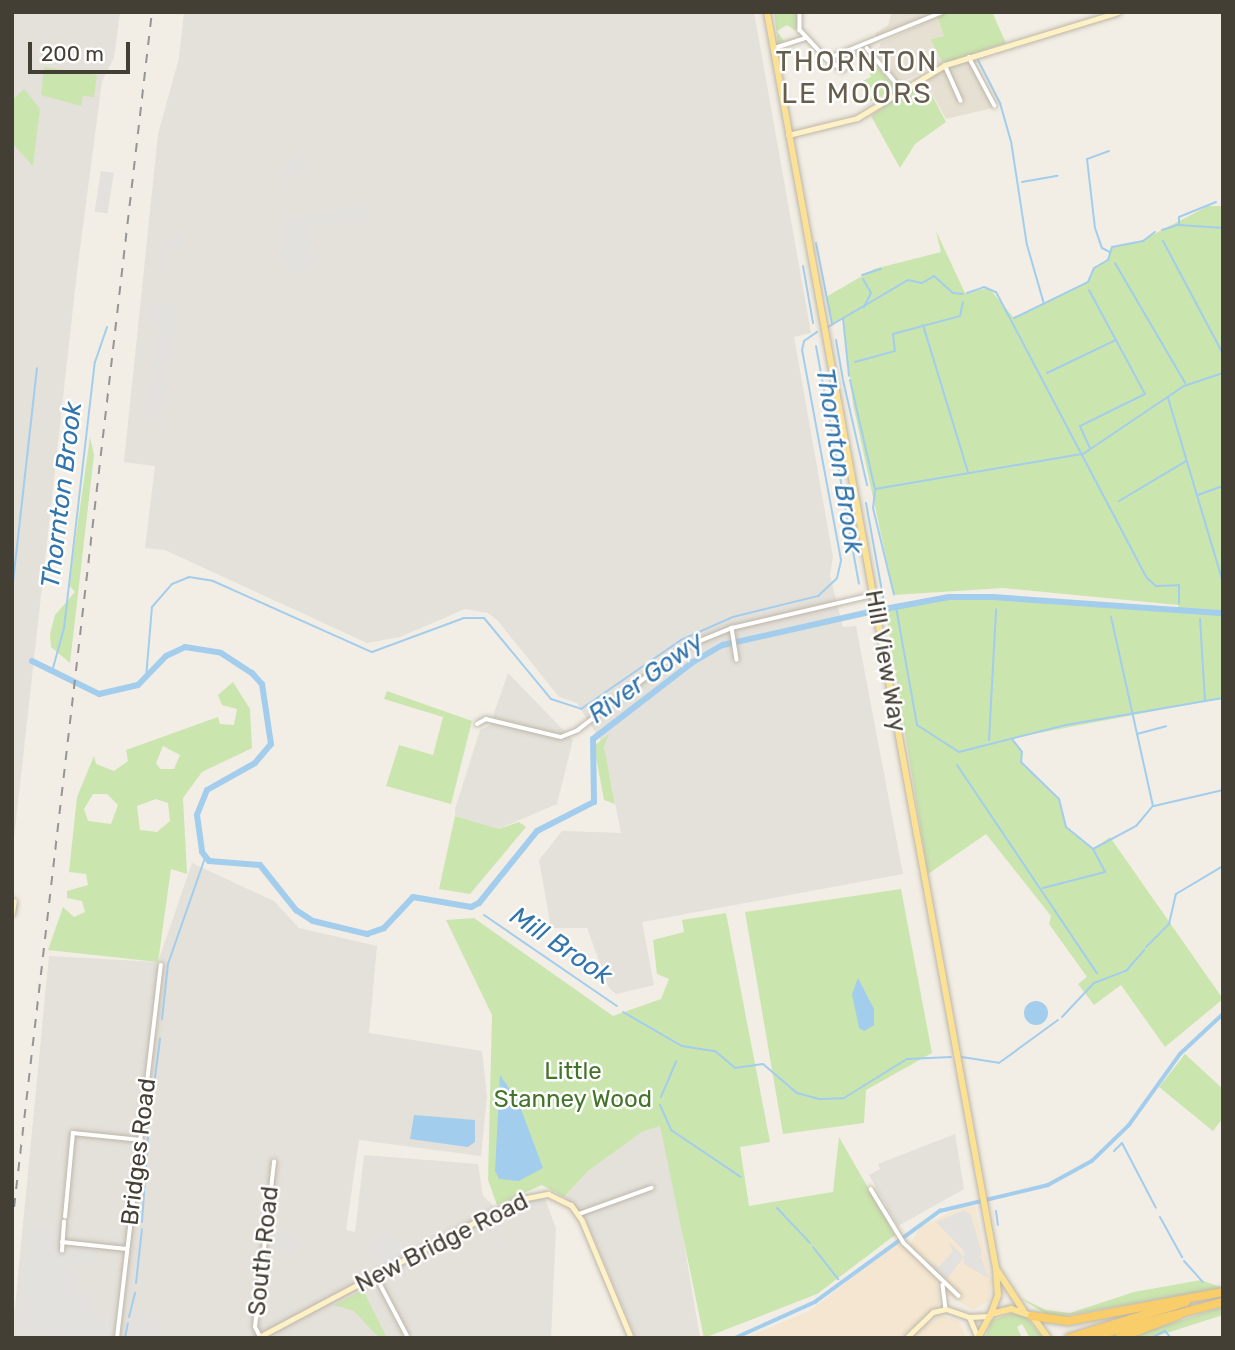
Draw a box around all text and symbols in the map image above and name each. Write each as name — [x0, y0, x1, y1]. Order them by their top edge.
scale bar — [32, 28, 133, 72]
text: 200 m — [41, 41, 104, 66]
district label: THORNTON LE MOORS — [776, 45, 938, 111]
water label: Thornton Brook — [809, 366, 869, 556]
water label: Thornton Brook — [35, 400, 89, 590]
street label: Hill View Way — [858, 587, 912, 735]
water label: River Gowy — [582, 625, 710, 731]
water label: Mill Brook — [504, 900, 618, 992]
park label: Little Stanney Wood — [493, 1058, 653, 1114]
street label: Bridges Road — [116, 1077, 162, 1227]
street label: South Road — [243, 1185, 285, 1317]
street label: New Bridge Road — [351, 1187, 533, 1299]

